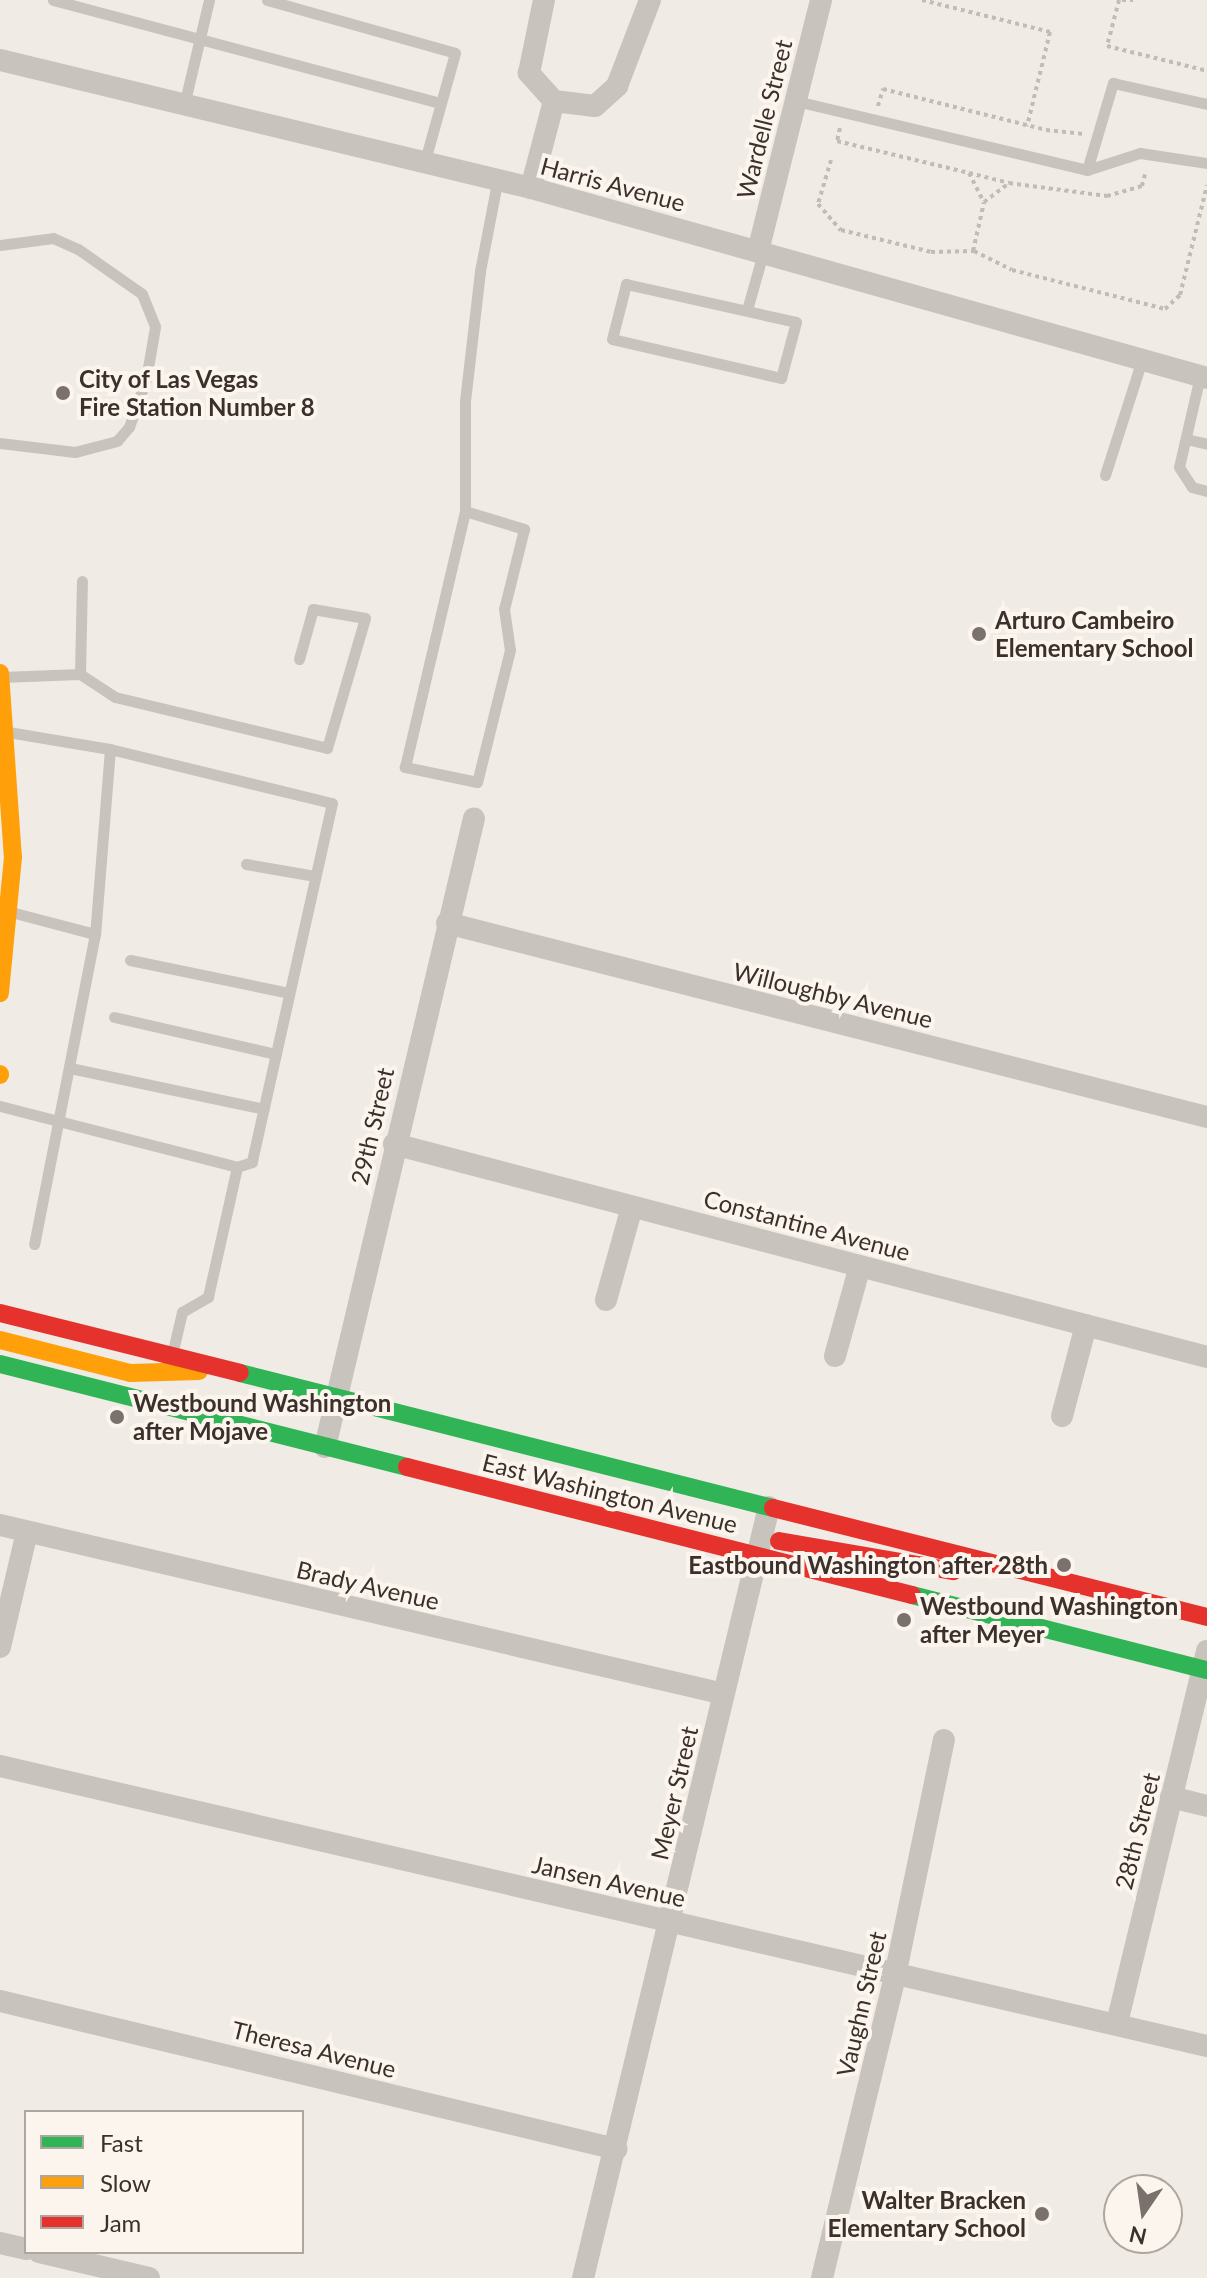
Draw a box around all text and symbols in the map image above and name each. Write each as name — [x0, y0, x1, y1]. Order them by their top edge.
street label: Wardelle Street — [730, 36, 798, 202]
street label: Harris Avenue — [537, 151, 689, 217]
place label: City of Las Vegas Fire Station Number 8 — [79, 365, 315, 421]
marker: City of Las Vegas Fire Station Number 8 — [54, 384, 72, 402]
place label: Arturo Cambeiro Elementary School — [995, 606, 1194, 662]
marker: Arturo Cambeiro Elementary School — [970, 625, 988, 643]
street label: Willoughby Avenue — [730, 956, 936, 1034]
street label: 29th Street — [345, 1065, 399, 1187]
street label: Constantine Avenue — [700, 1183, 914, 1267]
place label: Westbound Washington after Mojave — [133, 1389, 391, 1445]
marker: Westbound Washington after Mojave — [108, 1408, 126, 1426]
street label: East Washington Avenue — [479, 1447, 741, 1539]
place label: Eastbound Washington after 28th — [688, 1551, 1048, 1579]
street label: Brady Avenue — [293, 1554, 443, 1616]
marker: Eastbound Washington after 28th — [1055, 1556, 1073, 1574]
place label: Westbound Washington after Meyer — [920, 1592, 1178, 1648]
marker: Westbound Washington after Meyer — [895, 1611, 913, 1629]
street label: Meyer Street — [645, 1723, 703, 1863]
street label: 28th Street — [1109, 1770, 1165, 1892]
street label: Jansen Avenue — [529, 1849, 689, 1913]
street label: Vaughn Street — [830, 1928, 892, 2080]
street label: Theresa Avenue — [229, 2015, 399, 2083]
legend — [24, 2110, 304, 2254]
text: Fast — [100, 2128, 143, 2157]
text: Slow — [100, 2168, 151, 2197]
north arrow — [1103, 2174, 1183, 2254]
place label: Walter Bracken Elementary School — [827, 2186, 1026, 2242]
marker: Walter Bracken Elementary School — [1033, 2205, 1051, 2223]
text: Jam — [100, 2208, 141, 2237]
text: N — [1127, 2221, 1149, 2251]

